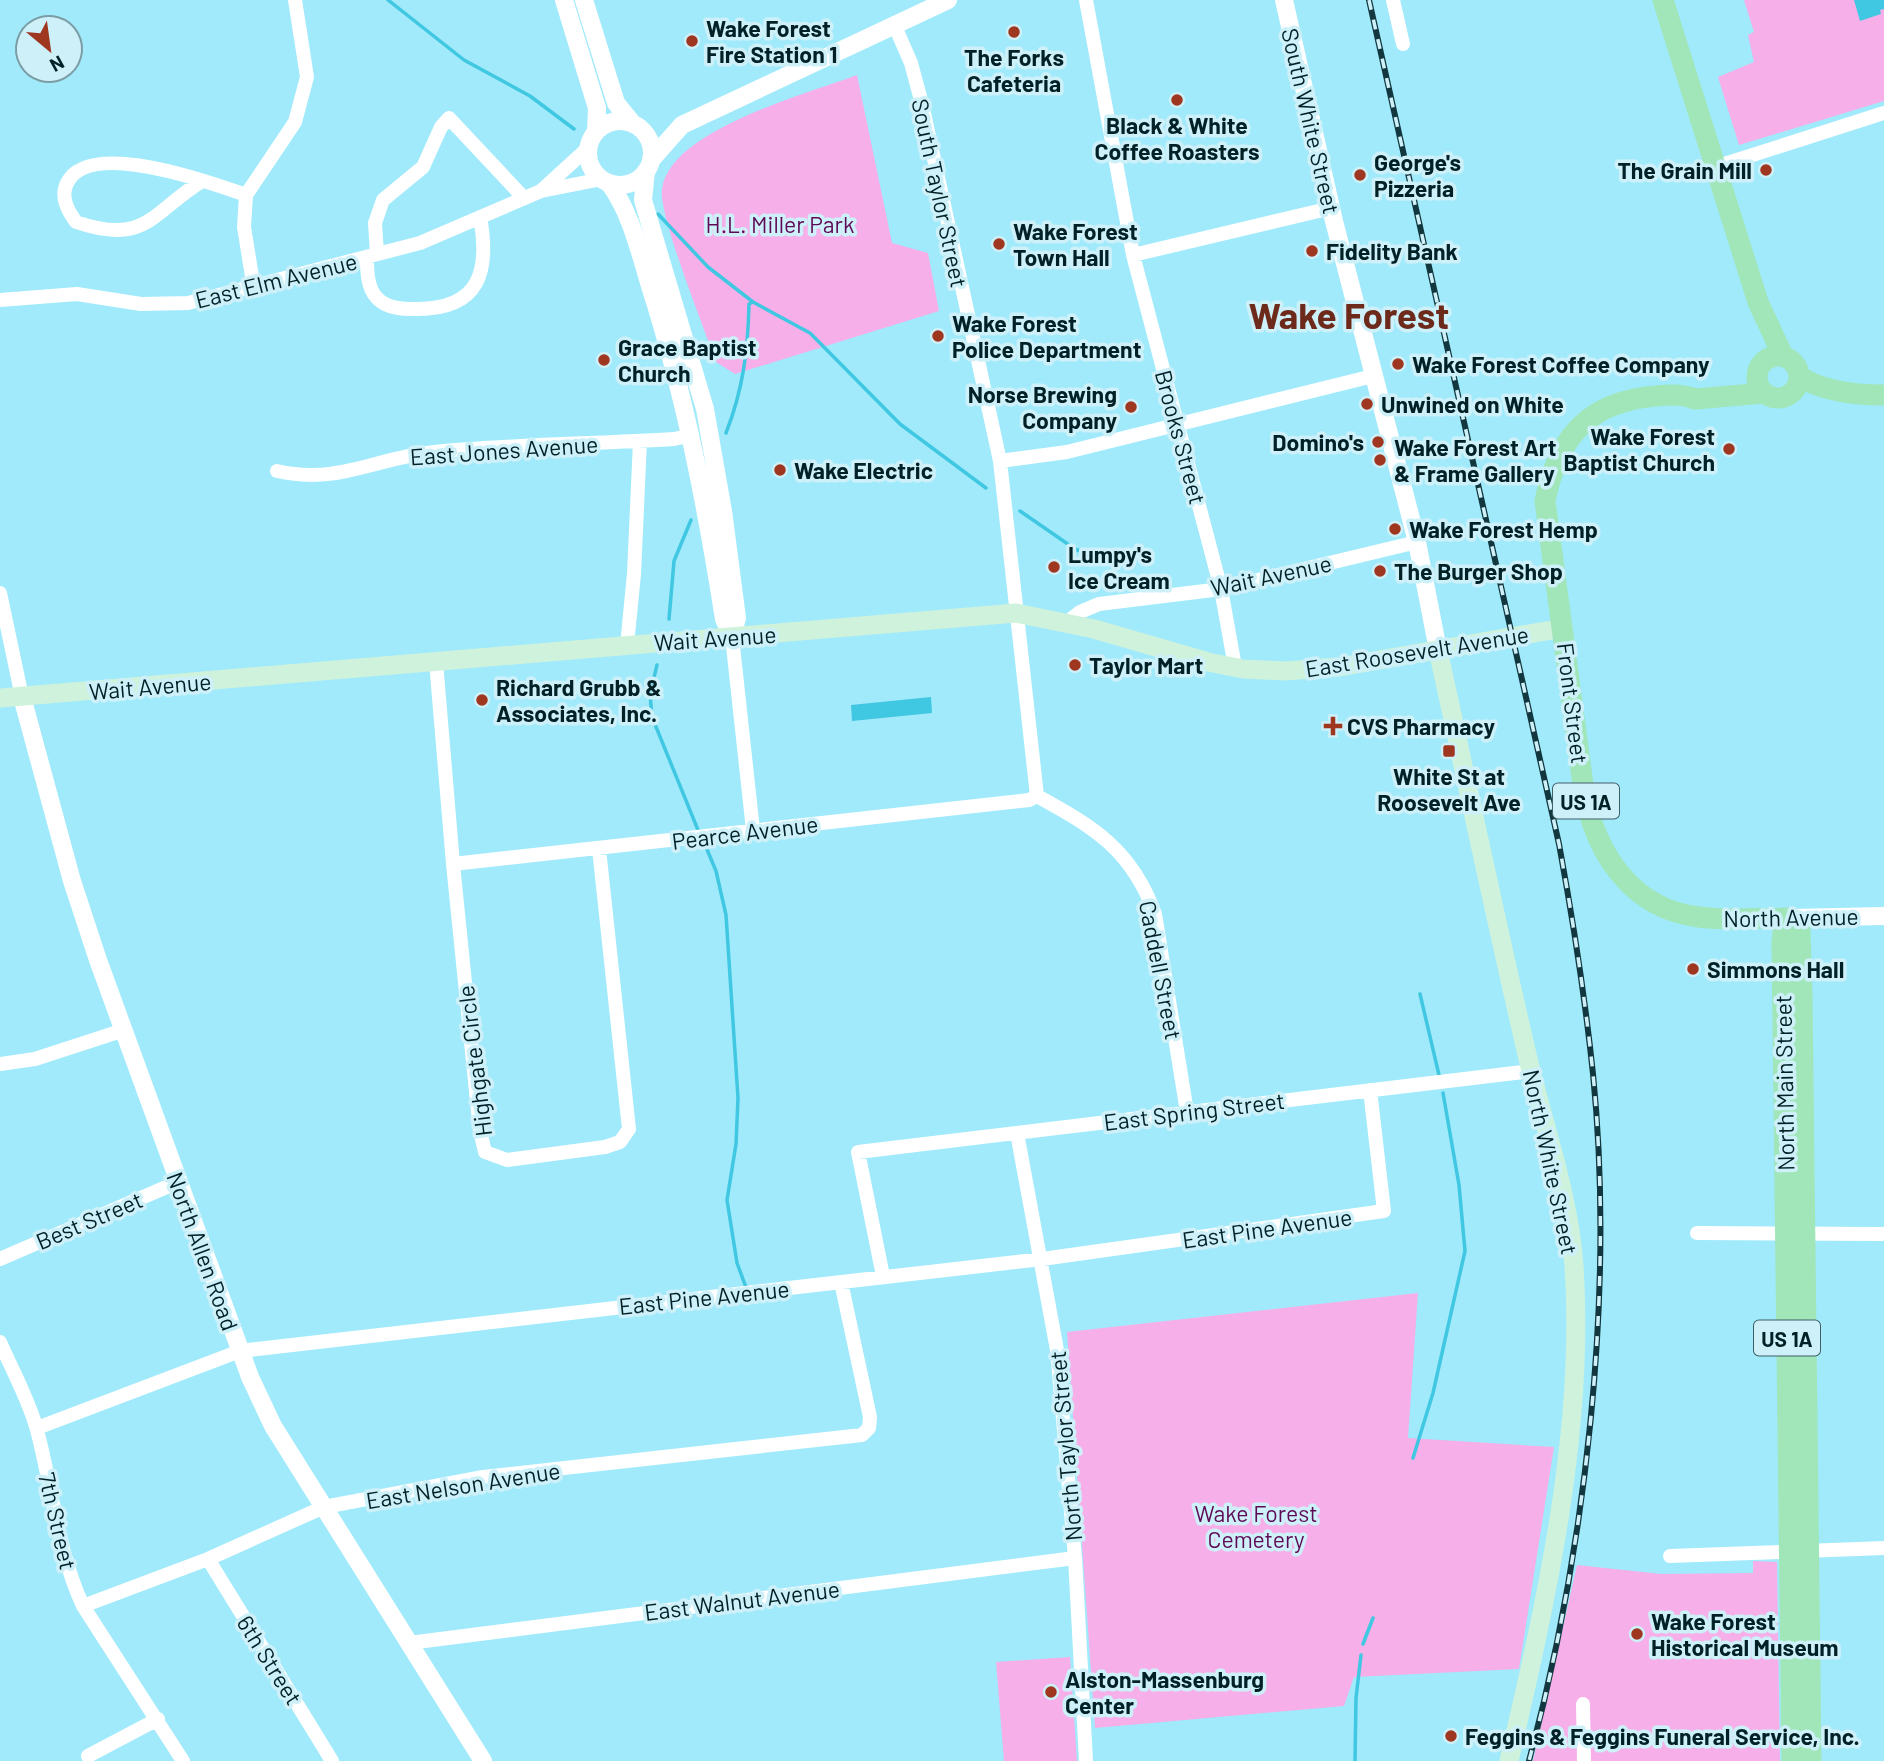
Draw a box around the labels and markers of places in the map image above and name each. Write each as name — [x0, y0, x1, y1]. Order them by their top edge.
place label: Wake Forest Fire Station 1 — [706, 14, 837, 68]
marker: The Forks Cafeteria — [1006, 24, 1022, 40]
marker: Wake Forest Fire Station 1 — [684, 33, 700, 49]
place label: The Forks Cafeteria — [964, 43, 1064, 97]
marker: Black & White Coffee Roasters — [1169, 92, 1185, 108]
place label: Black & White Coffee Roasters — [1094, 111, 1260, 165]
place label: George's Pizzeria — [1374, 148, 1461, 202]
place label: The Grain Mill — [1617, 156, 1752, 184]
marker: The Grain Mill — [1758, 162, 1774, 178]
marker: George's Pizzeria — [1352, 167, 1368, 183]
place label: Wake Forest Town Hall — [1013, 217, 1138, 271]
marker: Wake Forest Town Hall — [991, 236, 1007, 252]
place label: Fidelity Bank — [1326, 237, 1458, 265]
marker: Fidelity Bank — [1304, 243, 1320, 259]
place label: Wake Forest Police Department — [952, 309, 1141, 363]
marker: Wake Forest Police Department — [930, 328, 946, 344]
place label: Grace Baptist Church — [618, 333, 757, 387]
place label: Wake Forest Coffee Company — [1412, 350, 1710, 378]
marker: Grace Baptist Church — [596, 352, 612, 368]
marker: Wake Forest Coffee Company — [1390, 356, 1406, 372]
place label: Norse Brewing Company — [968, 380, 1117, 434]
place label: Unwined on White — [1381, 390, 1564, 418]
marker: Unwined on White — [1359, 396, 1375, 412]
marker: Norse Brewing Company — [1123, 399, 1139, 415]
place label: Wake Forest Baptist Church — [1564, 422, 1715, 476]
place label: Domino's — [1272, 428, 1364, 456]
place label: Wake Forest Art & Frame Gallery — [1394, 433, 1557, 487]
marker: Domino's — [1370, 434, 1386, 450]
marker: Wake Forest Baptist Church — [1721, 441, 1737, 457]
marker: Wake Forest Art & Frame Gallery — [1372, 452, 1388, 468]
place label: Wake Electric — [794, 456, 933, 484]
marker: Wake Electric — [772, 462, 788, 478]
place label: Wake Forest Hemp — [1409, 515, 1598, 543]
marker: Wake Forest Hemp — [1387, 521, 1403, 537]
place label: Lumpy's Ice Cream — [1068, 540, 1170, 594]
place label: The Burger Shop — [1394, 557, 1563, 585]
marker: Lumpy's Ice Cream — [1046, 559, 1062, 575]
marker: The Burger Shop — [1372, 563, 1388, 579]
place label: Taylor Mart — [1089, 651, 1203, 679]
marker: Taylor Mart — [1067, 657, 1083, 673]
place label: Richard Grubb & Associates, Inc. — [496, 673, 661, 727]
marker: Richard Grubb & Associates, Inc. — [474, 692, 490, 708]
place label: CVS Pharmacy — [1347, 712, 1495, 740]
marker: CVS Pharmacy — [1325, 718, 1341, 734]
marker: White St at Roosevelt Ave — [1441, 743, 1457, 759]
place label: White St at Roosevelt Ave — [1377, 762, 1521, 816]
place label: Simmons Hall — [1707, 955, 1844, 983]
marker: Simmons Hall — [1685, 961, 1701, 977]
place label: Wake Forest Historical Museum — [1651, 1607, 1838, 1661]
marker: Wake Forest Historical Museum — [1629, 1626, 1645, 1642]
place label: Alston-Massenburg Center — [1065, 1665, 1264, 1719]
marker: Alston-Massenburg Center — [1043, 1684, 1059, 1700]
place label: Feggins & Feggins Funeral Service, Inc. — [1465, 1722, 1860, 1750]
marker: Feggins & Feggins Funeral Service, Inc. — [1443, 1728, 1459, 1744]

